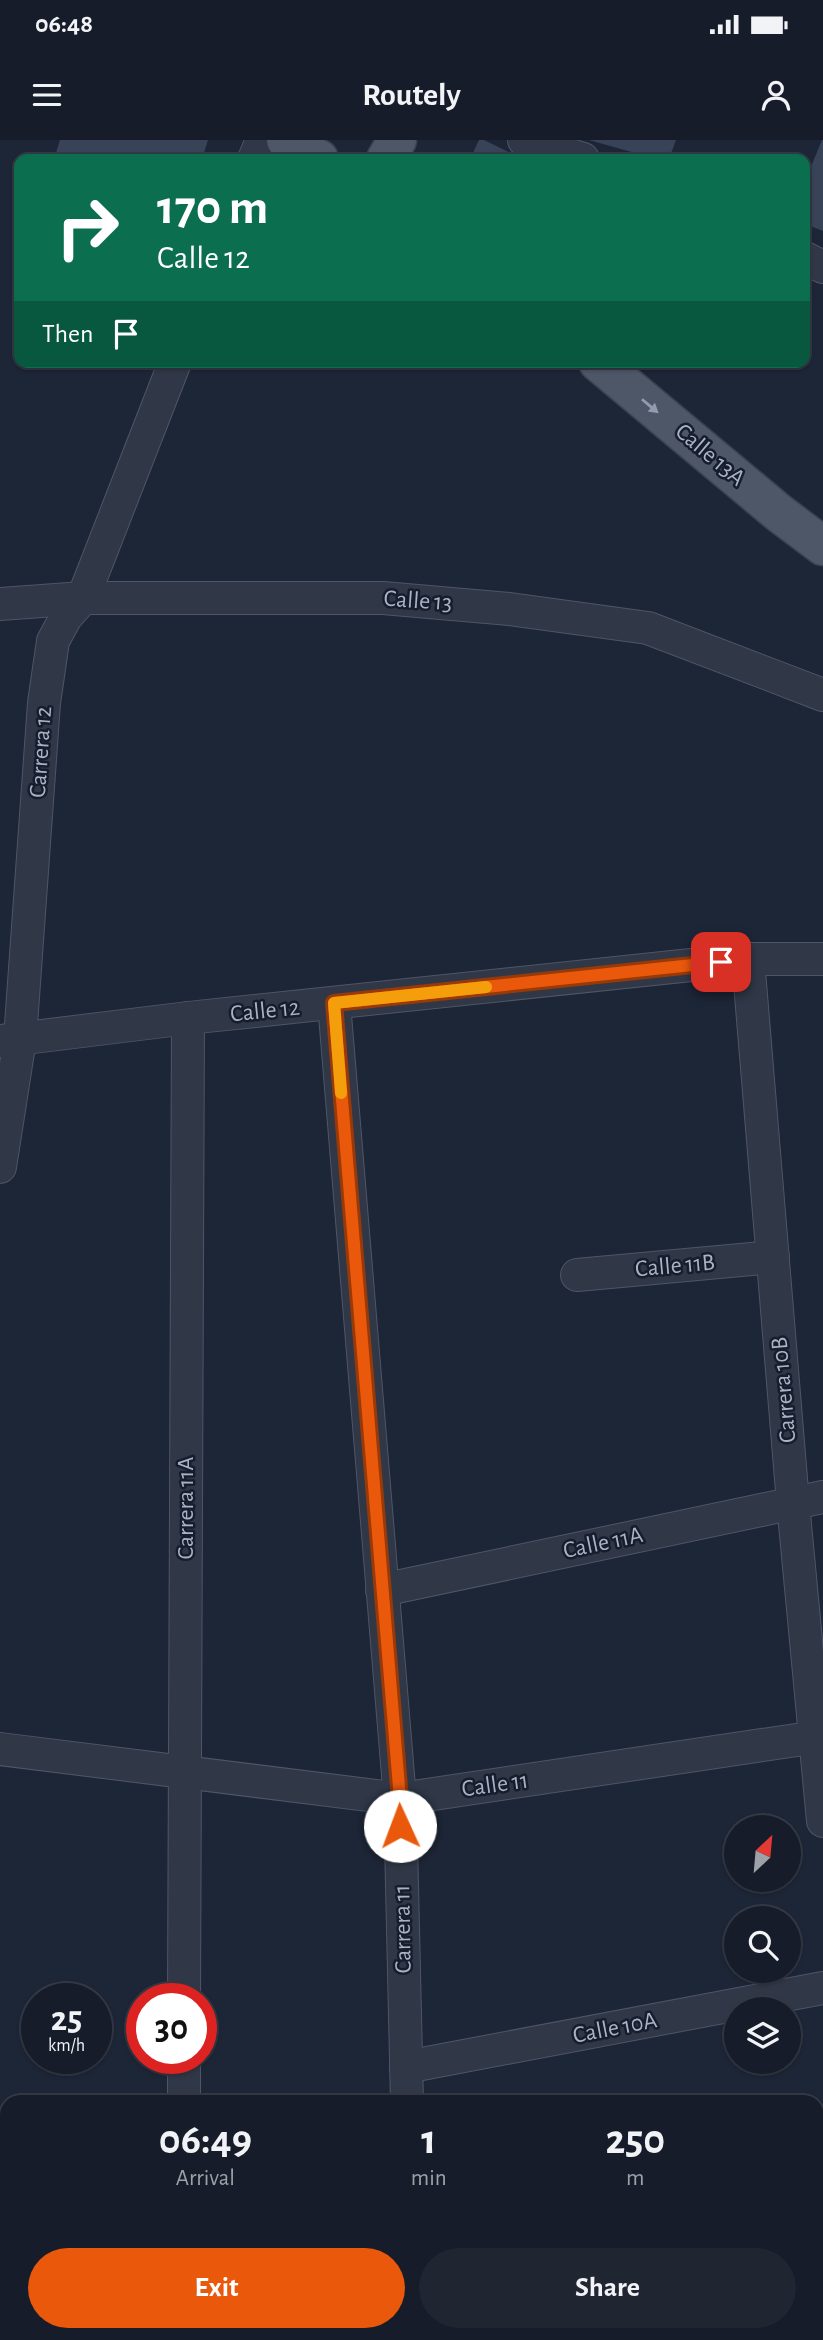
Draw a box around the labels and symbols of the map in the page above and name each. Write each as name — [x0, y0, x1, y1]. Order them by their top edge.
one-way arrow — [642, 398, 659, 413]
street label: Calle 13A — [671, 419, 749, 491]
street label: Calle 13 — [383, 587, 453, 615]
street label: Carrera 12 — [26, 705, 56, 799]
pin — [691, 932, 751, 992]
street label: Calle 12 — [229, 995, 301, 1027]
street label: Calle 11B — [634, 1251, 716, 1281]
street label: Carrera 10B — [767, 1336, 801, 1444]
street label: Carrera 11A — [174, 1456, 198, 1559]
street label: Calle 11A — [561, 1523, 645, 1563]
street label: Calle 11 — [460, 1768, 530, 1802]
position arrow — [363, 1789, 437, 1863]
north arrow — [724, 1815, 802, 1892]
street label: Carrera 11 — [390, 1884, 416, 1974]
speed limit sign: 30 — [126, 1983, 217, 2074]
street label: Calle 10A — [571, 2008, 659, 2048]

